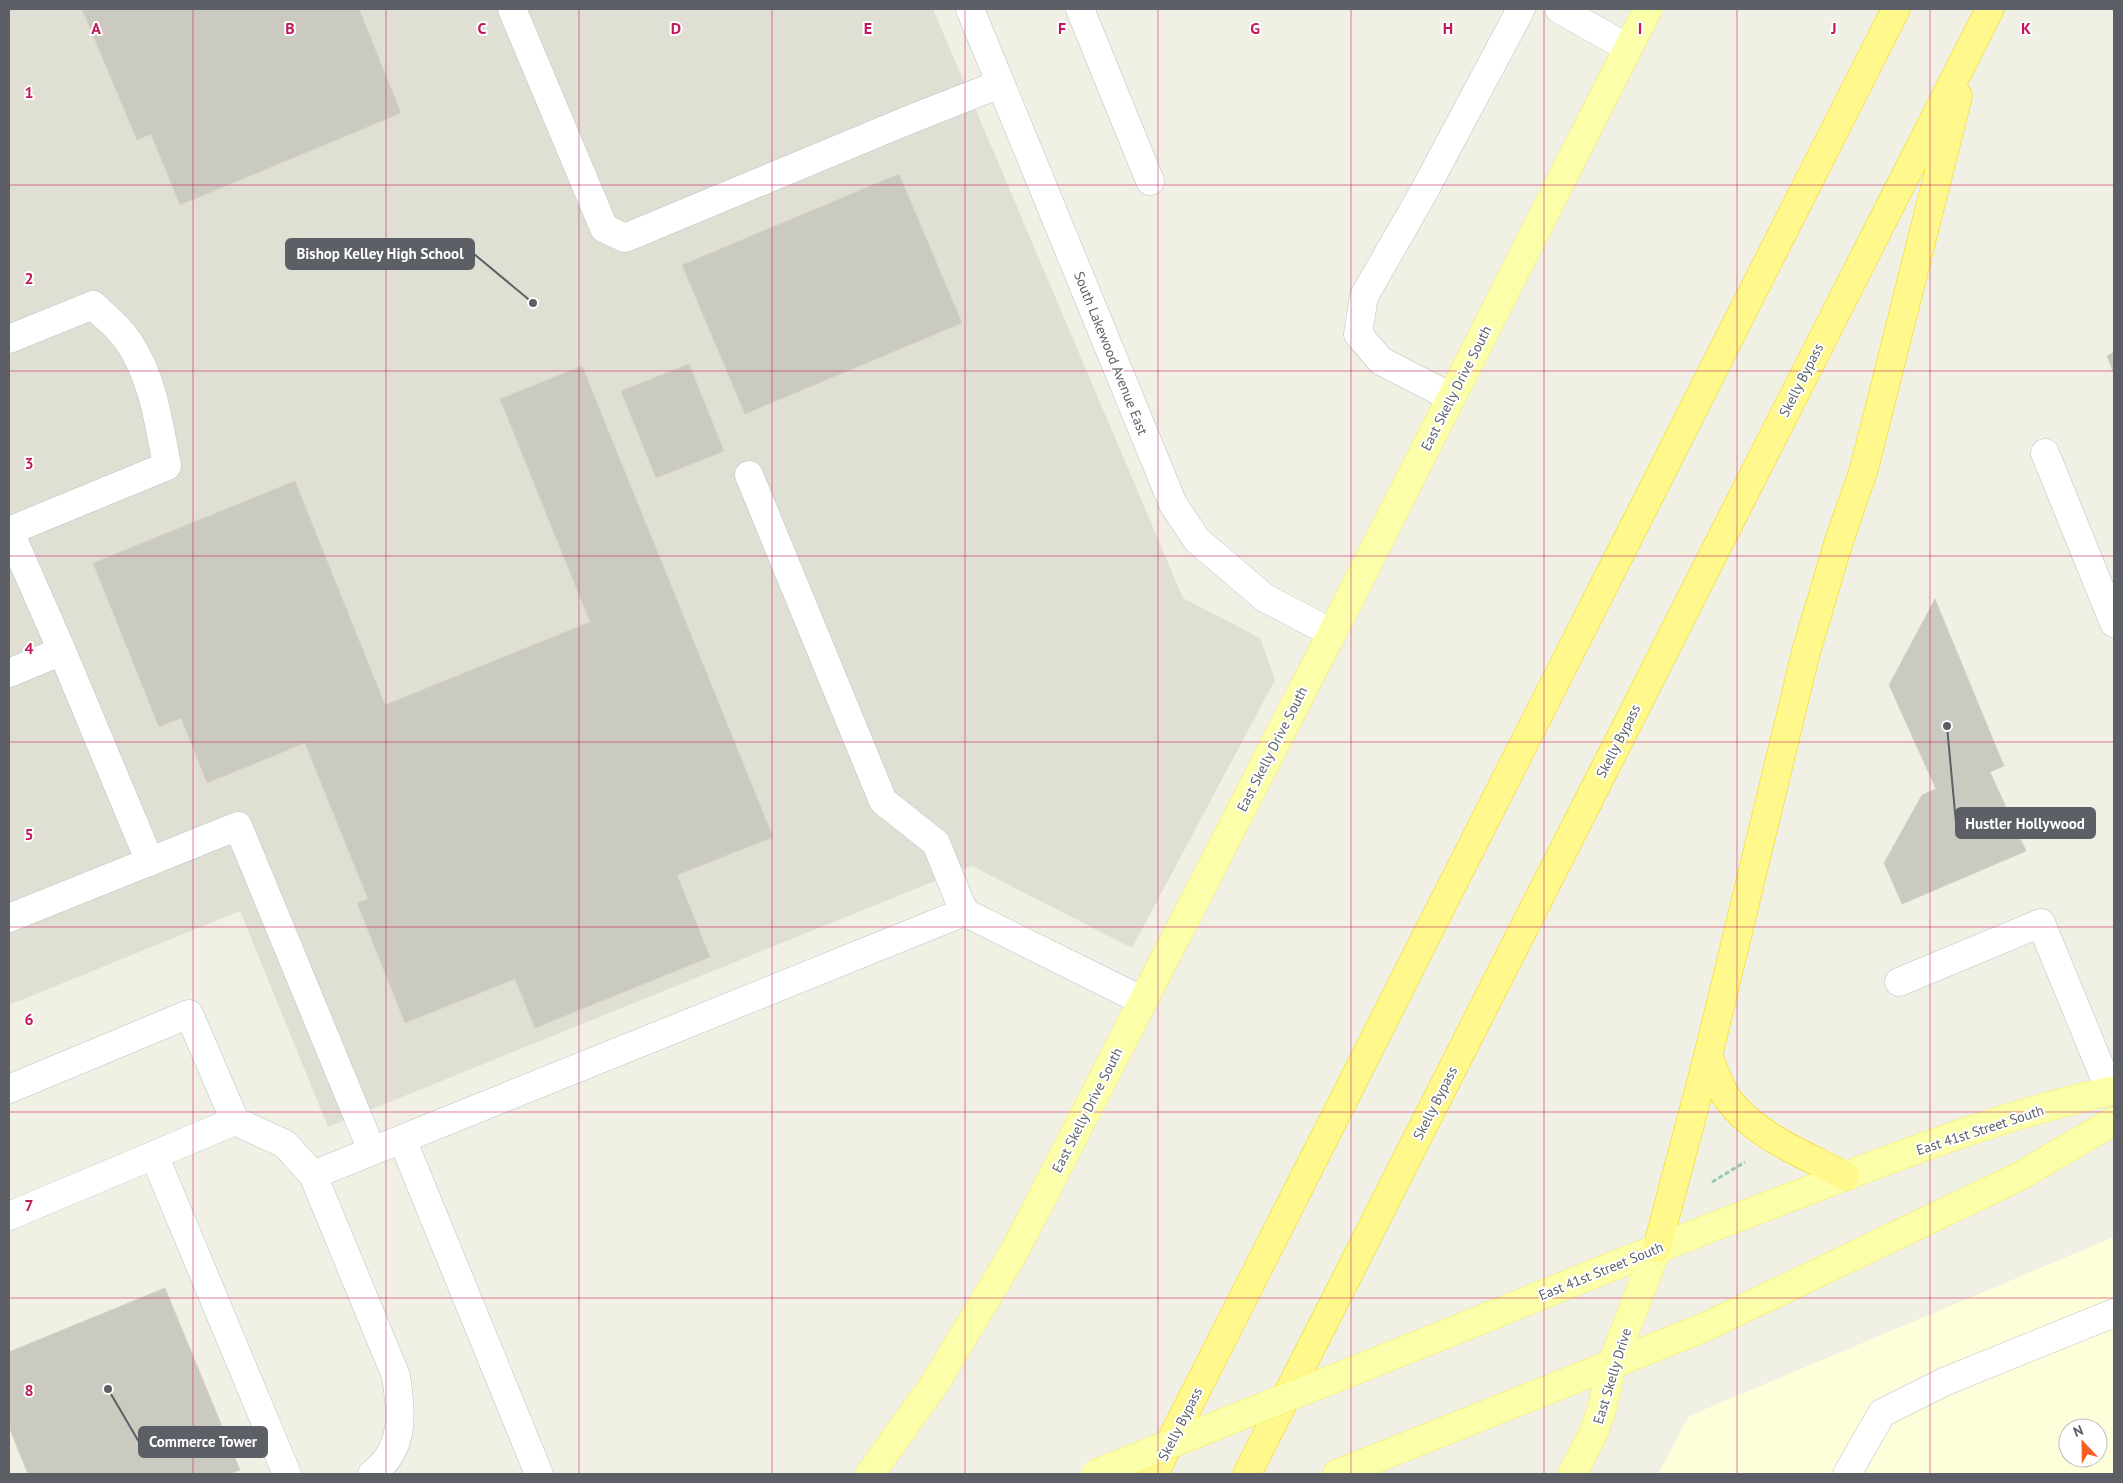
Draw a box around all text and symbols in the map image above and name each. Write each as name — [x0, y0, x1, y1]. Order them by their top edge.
text: A — [91, 18, 101, 38]
text: B — [285, 18, 295, 38]
text: C — [478, 18, 487, 38]
text: D — [671, 18, 681, 38]
text: E — [864, 18, 872, 38]
text: F — [1058, 18, 1066, 38]
text: G — [1250, 18, 1260, 38]
text: H — [1443, 18, 1453, 38]
text: I — [1638, 18, 1642, 38]
text: J — [1830, 18, 1837, 38]
text: K — [2021, 18, 2031, 38]
text: 1 — [24, 82, 34, 102]
callout: Bishop Kelley High School — [286, 239, 474, 269]
text: Bishop Kelley High School — [296, 244, 464, 263]
text: 2 — [24, 268, 34, 288]
street label: South Lakewood Avenue East — [1070, 269, 1152, 438]
street label: East Skelly Drive South — [1417, 323, 1495, 453]
street label: Skelly Bypass — [1775, 340, 1827, 420]
text: 3 — [24, 453, 34, 473]
text: 4 — [24, 638, 34, 658]
street label: East Skelly Drive South — [1233, 684, 1311, 814]
street label: Skelly Bypass — [1592, 701, 1644, 781]
callout: Hustler Hollywood — [1956, 808, 2095, 838]
text: Hustler Hollywood — [1965, 814, 2085, 833]
text: 5 — [24, 824, 34, 844]
text: 6 — [24, 1009, 34, 1029]
street label: East Skelly Drive South — [1048, 1045, 1126, 1175]
street label: Skelly Bypass — [1409, 1063, 1461, 1143]
street label: East 41st Street South — [1914, 1101, 2046, 1159]
text: 7 — [24, 1195, 34, 1215]
street label: East 41st Street South — [1536, 1238, 1666, 1304]
street label: East Skelly Drive — [1589, 1326, 1635, 1426]
text: 8 — [24, 1380, 34, 1400]
street label: Skelly Bypass — [1154, 1384, 1206, 1464]
north arrow — [2058, 1418, 2108, 1468]
text: N — [2070, 1421, 2086, 1441]
callout: Commerce Tower — [139, 1427, 267, 1457]
text: Commerce Tower — [149, 1432, 258, 1451]

